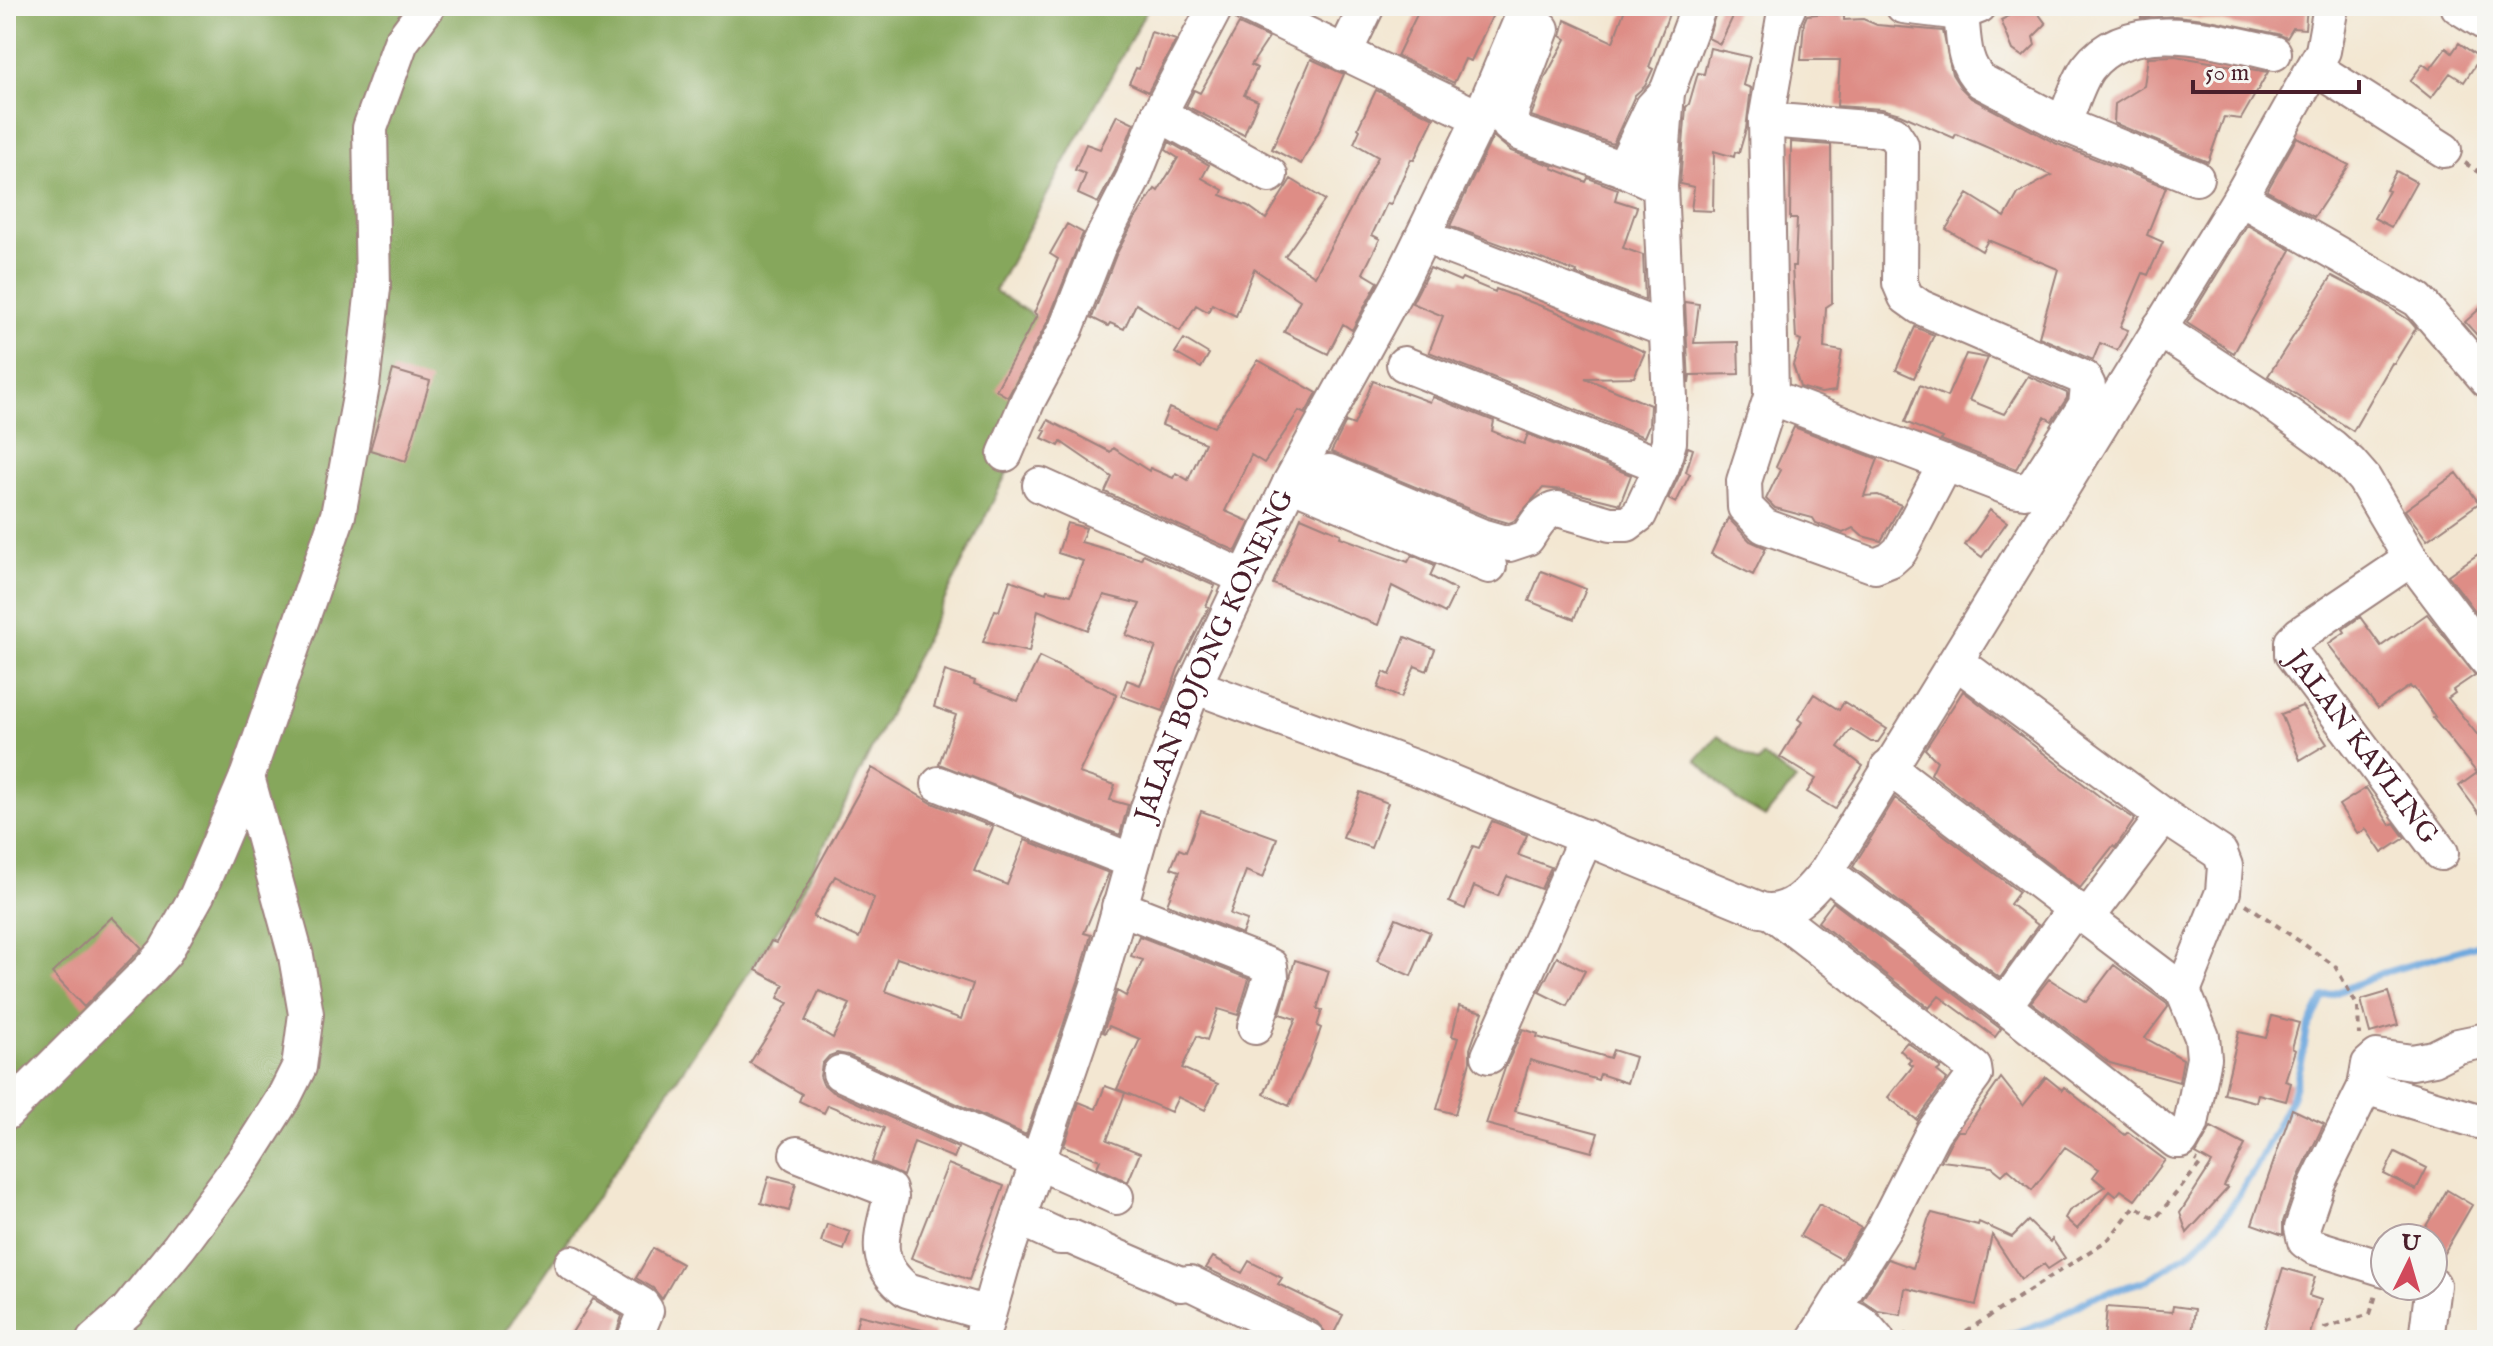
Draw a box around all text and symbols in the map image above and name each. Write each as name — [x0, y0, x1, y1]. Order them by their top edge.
scale bar — [2193, 44, 2359, 94]
text: 50 m — [2205, 58, 2249, 89]
street label: JALAN BOJONG KONENG — [1127, 483, 1302, 828]
street label: JALAN KAVLING — [2276, 641, 2446, 852]
north arrow — [2369, 1222, 2449, 1302]
text: U — [2399, 1229, 2422, 1259]

